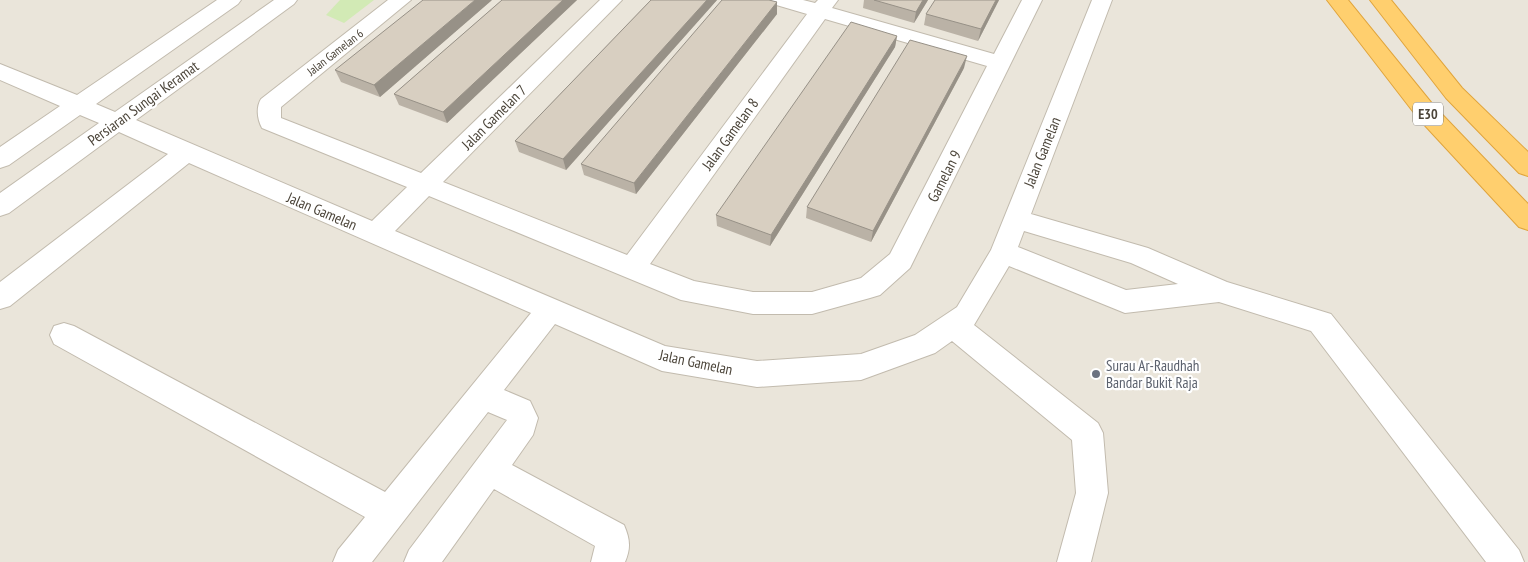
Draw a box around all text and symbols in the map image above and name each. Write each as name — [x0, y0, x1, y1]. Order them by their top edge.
street label: Jalan Gamelan 6 — [303, 25, 366, 79]
street label: Persiaran Sungai Keramat — [84, 56, 202, 150]
street label: Jalan Gamelan 7 — [457, 81, 530, 154]
street label: Jalan Gamelan 8 — [697, 94, 762, 174]
road number: E30 — [1413, 102, 1443, 126]
street label: Jalan Gamelan — [1019, 114, 1065, 191]
street label: Gamelan 9 — [923, 147, 965, 205]
street label: Jalan Gamelan — [283, 187, 360, 234]
street label: Jalan Gamelan — [657, 345, 734, 379]
place label: Surau Ar-Raudhah Bandar Bukit Raja — [1106, 356, 1199, 392]
marker: Surau Ar-Raudhah Bandar Bukit Raja — [1090, 368, 1102, 380]

